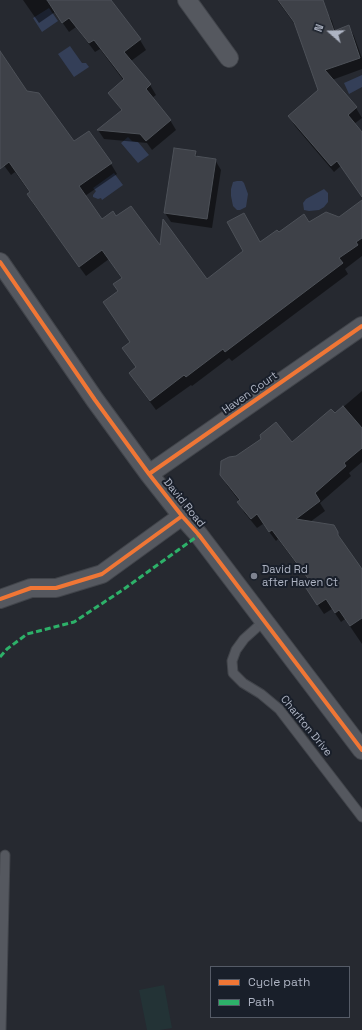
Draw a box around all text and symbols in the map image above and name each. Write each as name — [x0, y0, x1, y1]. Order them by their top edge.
north arrow — [310, 12, 350, 52]
text: N — [311, 22, 327, 34]
street label: Haven Court — [220, 369, 280, 417]
street label: David Road — [160, 476, 208, 530]
place label: David Rd after Haven Ct — [262, 563, 338, 589]
marker: David Rd after Haven Ct — [249, 571, 259, 581]
street label: Charlton Drive — [277, 693, 335, 759]
legend — [210, 966, 350, 1018]
text: Cycle path — [248, 974, 310, 990]
text: Path — [248, 994, 274, 1010]

